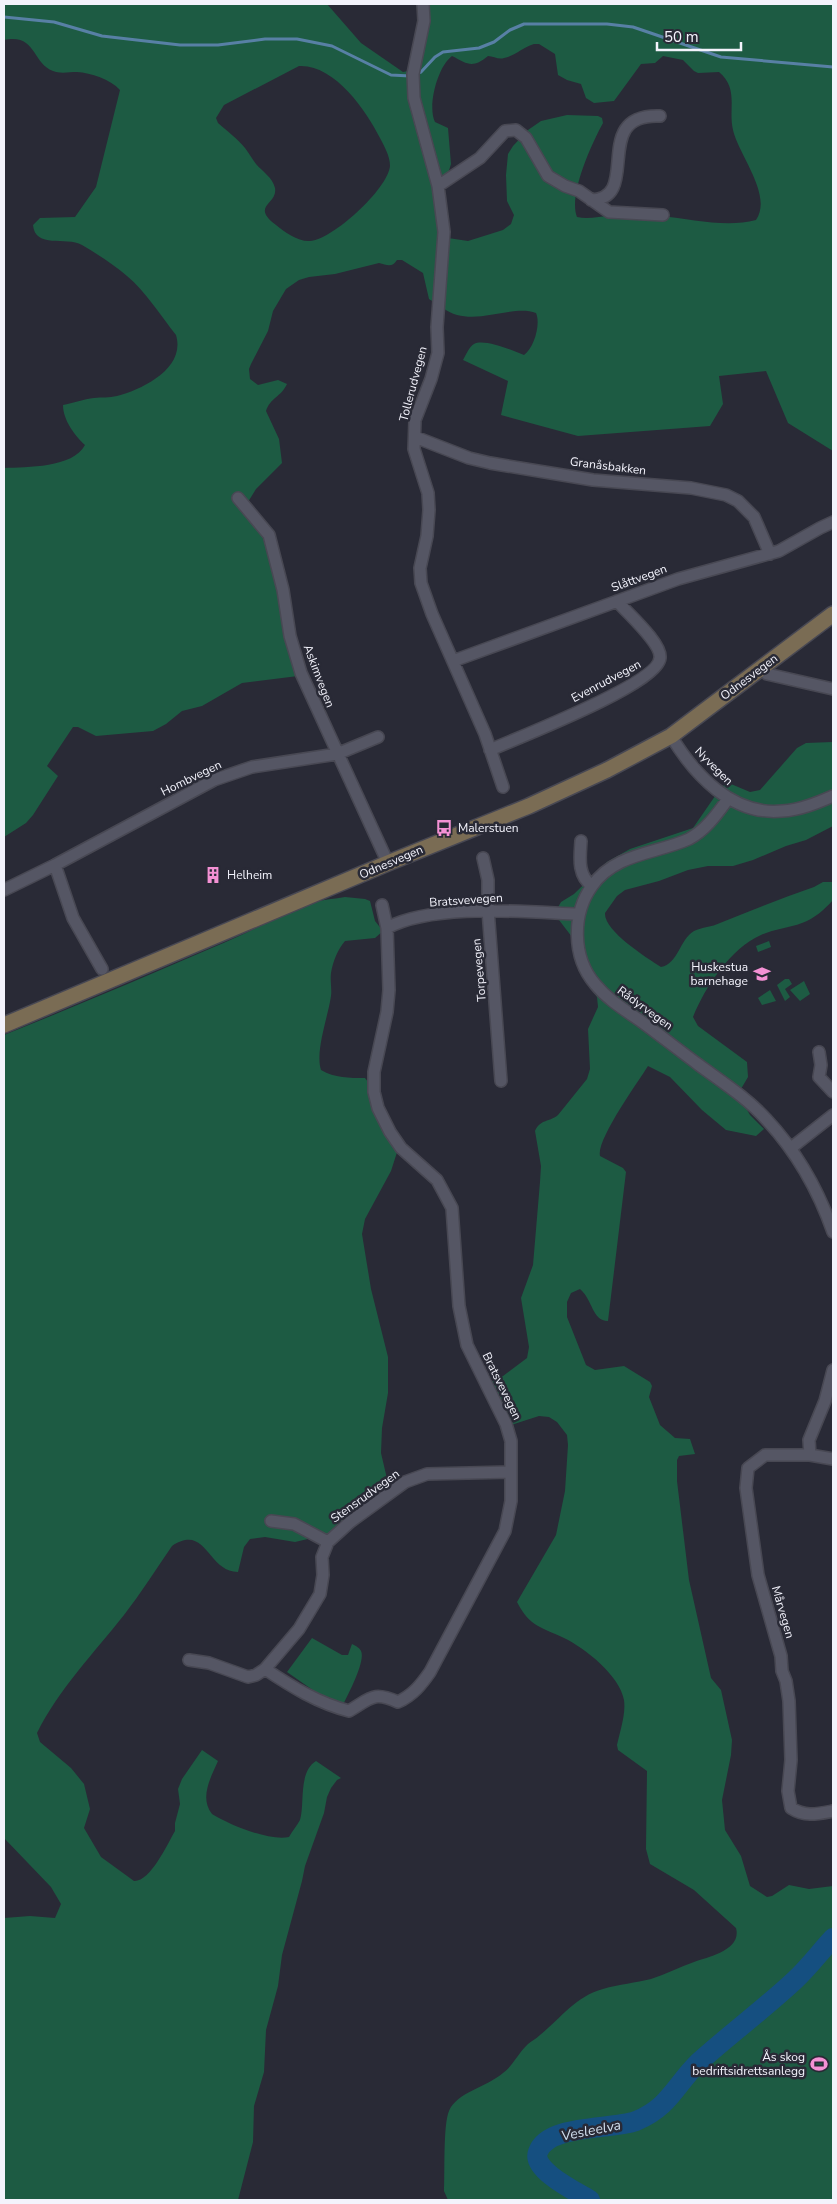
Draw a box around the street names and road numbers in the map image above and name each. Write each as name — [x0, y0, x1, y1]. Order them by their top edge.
street label: Tollerudvegen — [395, 345, 431, 423]
street label: Granåsbakken — [569, 453, 647, 479]
street label: Slåttvegen — [609, 561, 669, 595]
street label: Askimvegen — [300, 642, 338, 710]
street label: Odnesvegen — [717, 650, 781, 704]
street label: Evenrudvegen — [568, 656, 644, 706]
street label: Nyvegen — [691, 743, 737, 789]
street label: Hombvegen — [158, 756, 224, 800]
street label: Odnesvegen — [357, 841, 425, 883]
street label: Bratsvevegen — [429, 889, 503, 911]
street label: Torpevegen — [468, 938, 490, 1002]
street label: Rådyrvegen — [614, 982, 676, 1034]
street label: Bratsvevegen — [479, 1349, 525, 1423]
street label: Stensrudvegen — [327, 1466, 403, 1526]
street label: Mårvegen — [768, 1584, 798, 1640]

